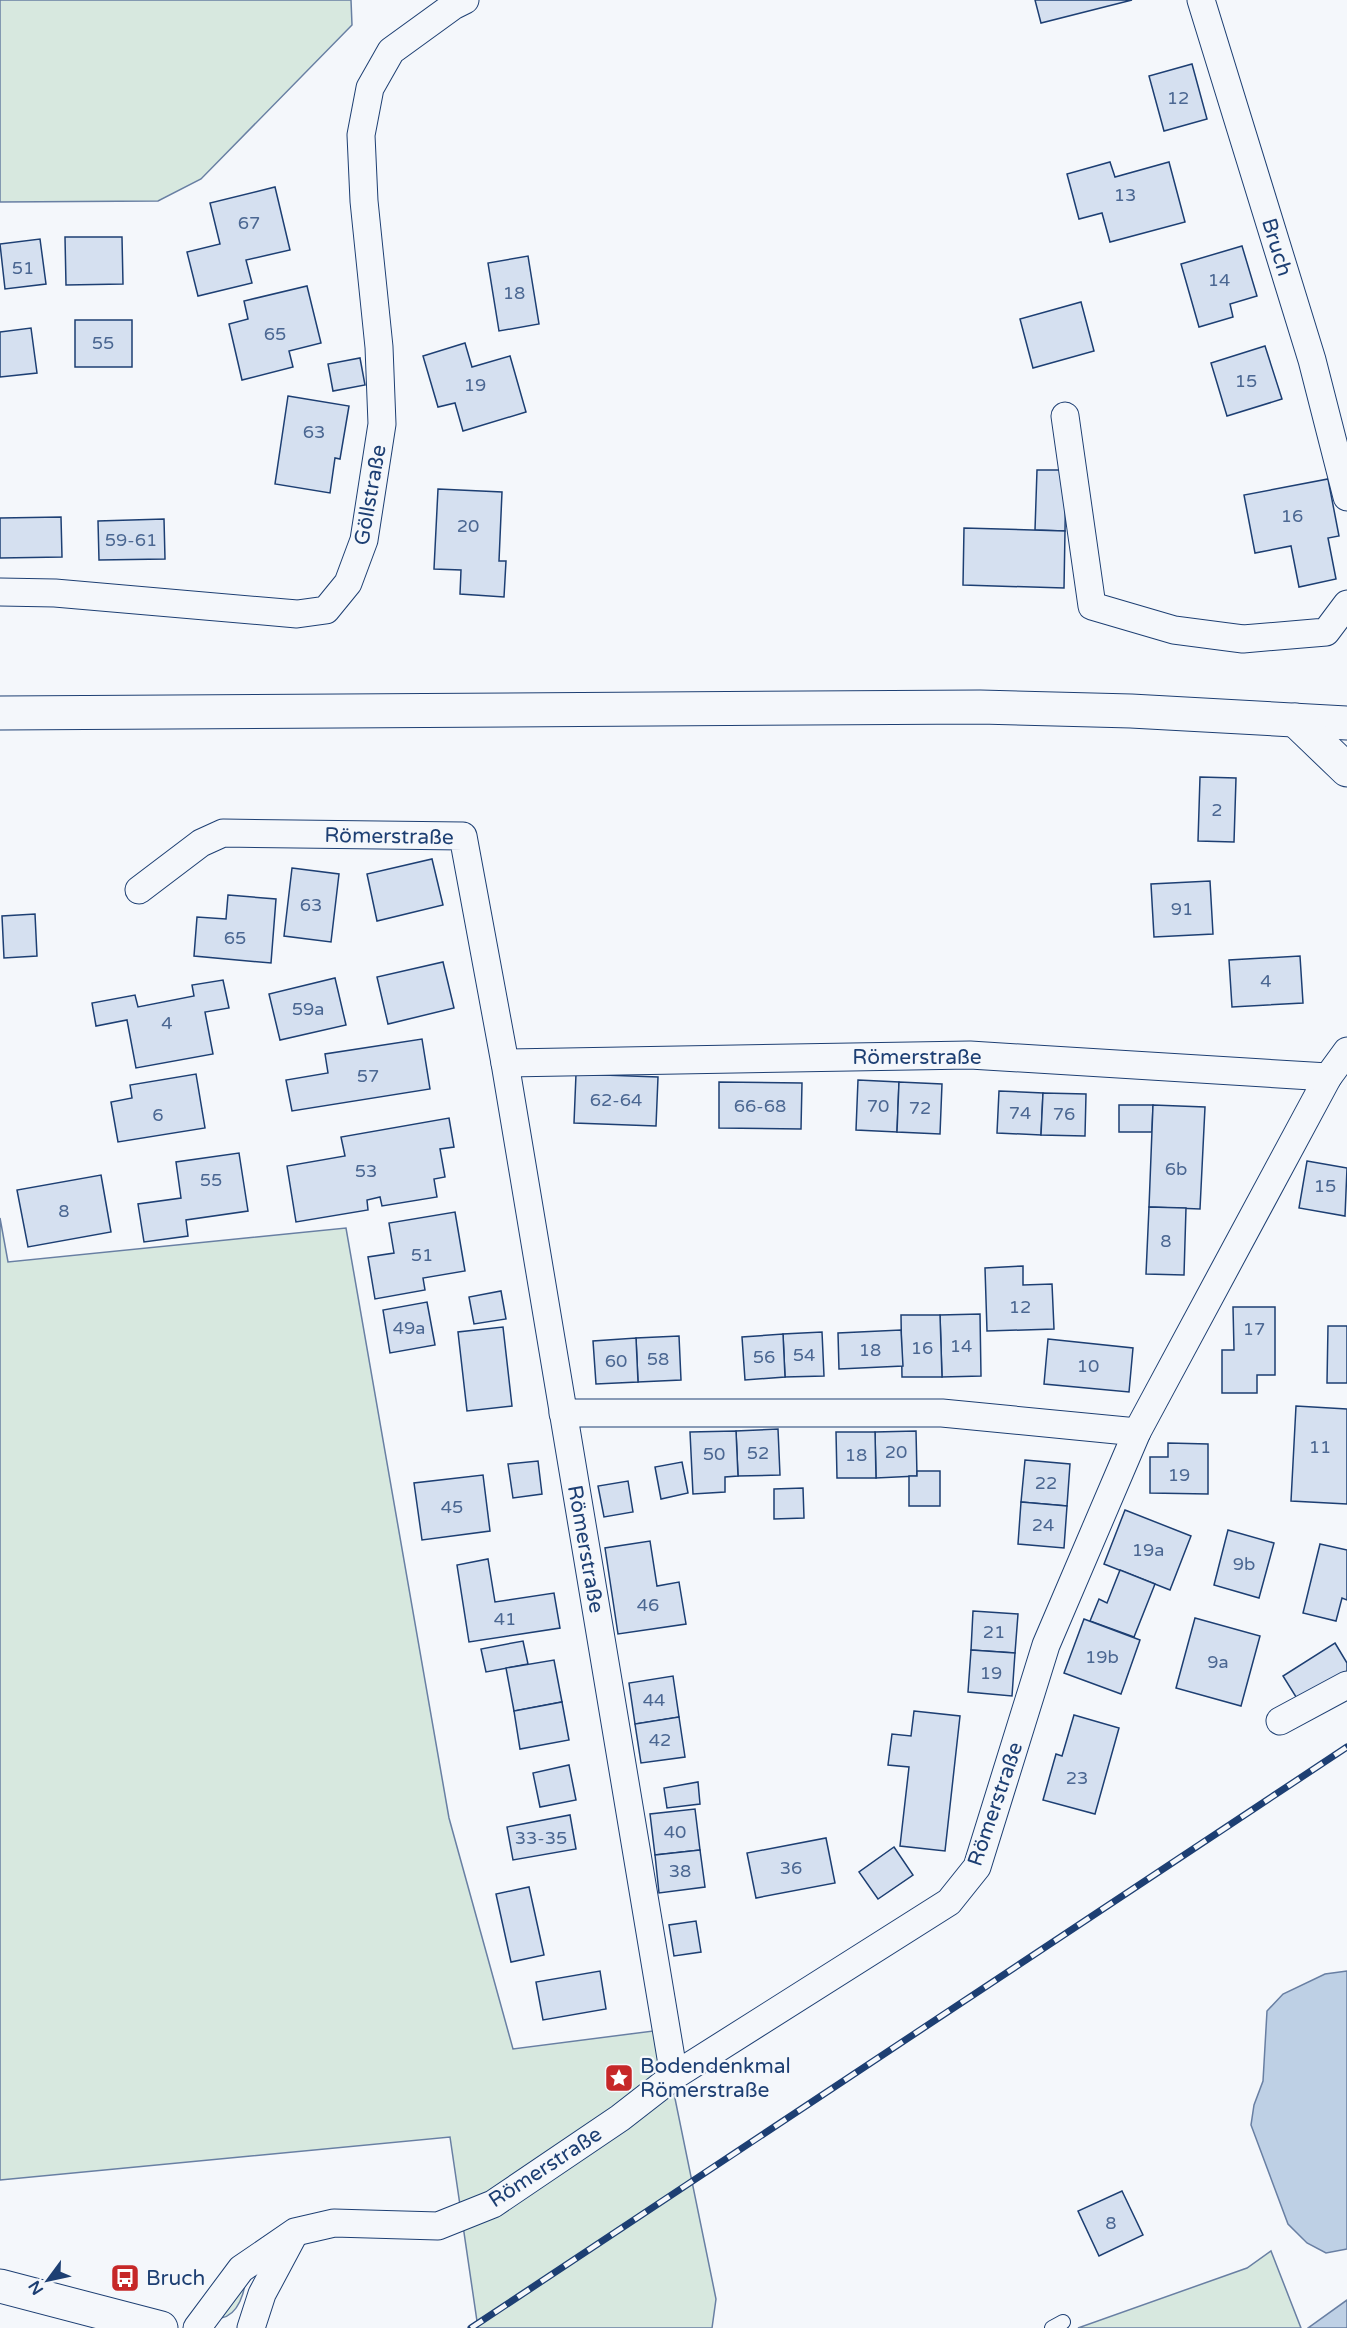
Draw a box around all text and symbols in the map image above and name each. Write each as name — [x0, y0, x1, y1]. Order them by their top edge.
house number: 12 — [1167, 87, 1189, 109]
house number: 13 — [1114, 184, 1136, 206]
house number: 67 — [238, 212, 260, 234]
street label: Bruch — [1256, 215, 1297, 279]
house number: 51 — [12, 257, 34, 279]
house number: 14 — [1208, 269, 1230, 291]
house number: 18 — [503, 282, 525, 304]
house number: 65 — [264, 323, 286, 345]
house number: 55 — [92, 332, 114, 354]
house number: 15 — [1235, 370, 1257, 392]
house number: 19 — [464, 374, 486, 396]
house number: 63 — [303, 421, 325, 443]
street label: Göllstraße — [349, 443, 392, 547]
house number: 16 — [1281, 505, 1303, 527]
house number: 20 — [457, 515, 479, 537]
house number: 59-61 — [105, 529, 157, 551]
house number: 2 — [1211, 799, 1223, 821]
street label: Römerstraße — [324, 823, 454, 850]
house number: 63 — [300, 894, 322, 916]
house number: 91 — [1171, 898, 1193, 920]
house number: 65 — [224, 927, 246, 949]
house number: 4 — [1260, 970, 1272, 992]
house number: 59a — [292, 998, 324, 1020]
house number: 4 — [161, 1012, 173, 1034]
street label: Römerstraße — [852, 1045, 982, 1070]
house number: 57 — [357, 1065, 379, 1087]
house number: 62-64 — [590, 1089, 642, 1111]
house number: 66-68 — [734, 1095, 786, 1117]
house number: 70 — [867, 1095, 889, 1117]
house number: 72 — [909, 1097, 931, 1119]
house number: 74 — [1009, 1102, 1031, 1124]
house number: 76 — [1053, 1103, 1075, 1125]
house number: 6 — [152, 1104, 164, 1126]
house number: 6b — [1165, 1158, 1187, 1180]
house number: 53 — [355, 1160, 377, 1182]
house number: 55 — [200, 1169, 222, 1191]
house number: 15 — [1314, 1175, 1336, 1197]
house number: 8 — [58, 1200, 70, 1222]
house number: 8 — [1160, 1230, 1172, 1252]
house number: 51 — [411, 1244, 433, 1266]
house number: 12 — [1009, 1296, 1031, 1318]
house number: 49a — [393, 1317, 425, 1339]
house number: 17 — [1243, 1318, 1265, 1340]
house number: 14 — [950, 1335, 972, 1357]
house number: 16 — [911, 1337, 933, 1359]
house number: 18 — [859, 1339, 881, 1361]
house number: 54 — [793, 1344, 815, 1366]
house number: 56 — [753, 1346, 775, 1368]
house number: 58 — [647, 1348, 669, 1370]
house number: 60 — [605, 1350, 627, 1372]
house number: 10 — [1077, 1355, 1099, 1377]
house number: 11 — [1309, 1436, 1331, 1458]
house number: 20 — [885, 1441, 907, 1463]
house number: 52 — [747, 1442, 769, 1464]
house number: 50 — [703, 1443, 725, 1465]
house number: 18 — [845, 1444, 867, 1466]
house number: 19 — [1168, 1464, 1190, 1486]
house number: 22 — [1035, 1472, 1057, 1494]
street label: Römerstraße — [562, 1483, 609, 1615]
house number: 45 — [441, 1496, 463, 1518]
house number: 24 — [1032, 1514, 1054, 1536]
house number: 19a — [1132, 1539, 1164, 1561]
house number: 9b — [1233, 1553, 1255, 1575]
house number: 46 — [637, 1594, 659, 1616]
house number: 41 — [494, 1608, 516, 1630]
house number: 21 — [983, 1621, 1005, 1643]
house number: 19b — [1085, 1646, 1119, 1668]
house number: 9a — [1207, 1651, 1229, 1673]
house number: 19 — [980, 1662, 1002, 1684]
house number: 44 — [643, 1689, 665, 1711]
house number: 42 — [649, 1729, 671, 1751]
street label: Römerstraße — [963, 1739, 1028, 1869]
house number: 23 — [1066, 1767, 1088, 1789]
house number: 40 — [664, 1821, 686, 1843]
house number: 33-35 — [515, 1827, 567, 1849]
house number: 36 — [780, 1857, 802, 1879]
house number: 38 — [669, 1860, 691, 1882]
place label: Bodendenkmal Römerstraße — [640, 2054, 791, 2103]
place icon: Bodendenkmal Römerstraße — [603, 2062, 635, 2094]
street label: Römerstraße — [484, 2122, 606, 2213]
house number: 8 — [1105, 2212, 1117, 2234]
north arrow — [18, 2250, 78, 2310]
bus stop icon: Bruch — [109, 2262, 141, 2294]
place label: Bruch — [146, 2266, 205, 2291]
text: N — [24, 2277, 48, 2298]

